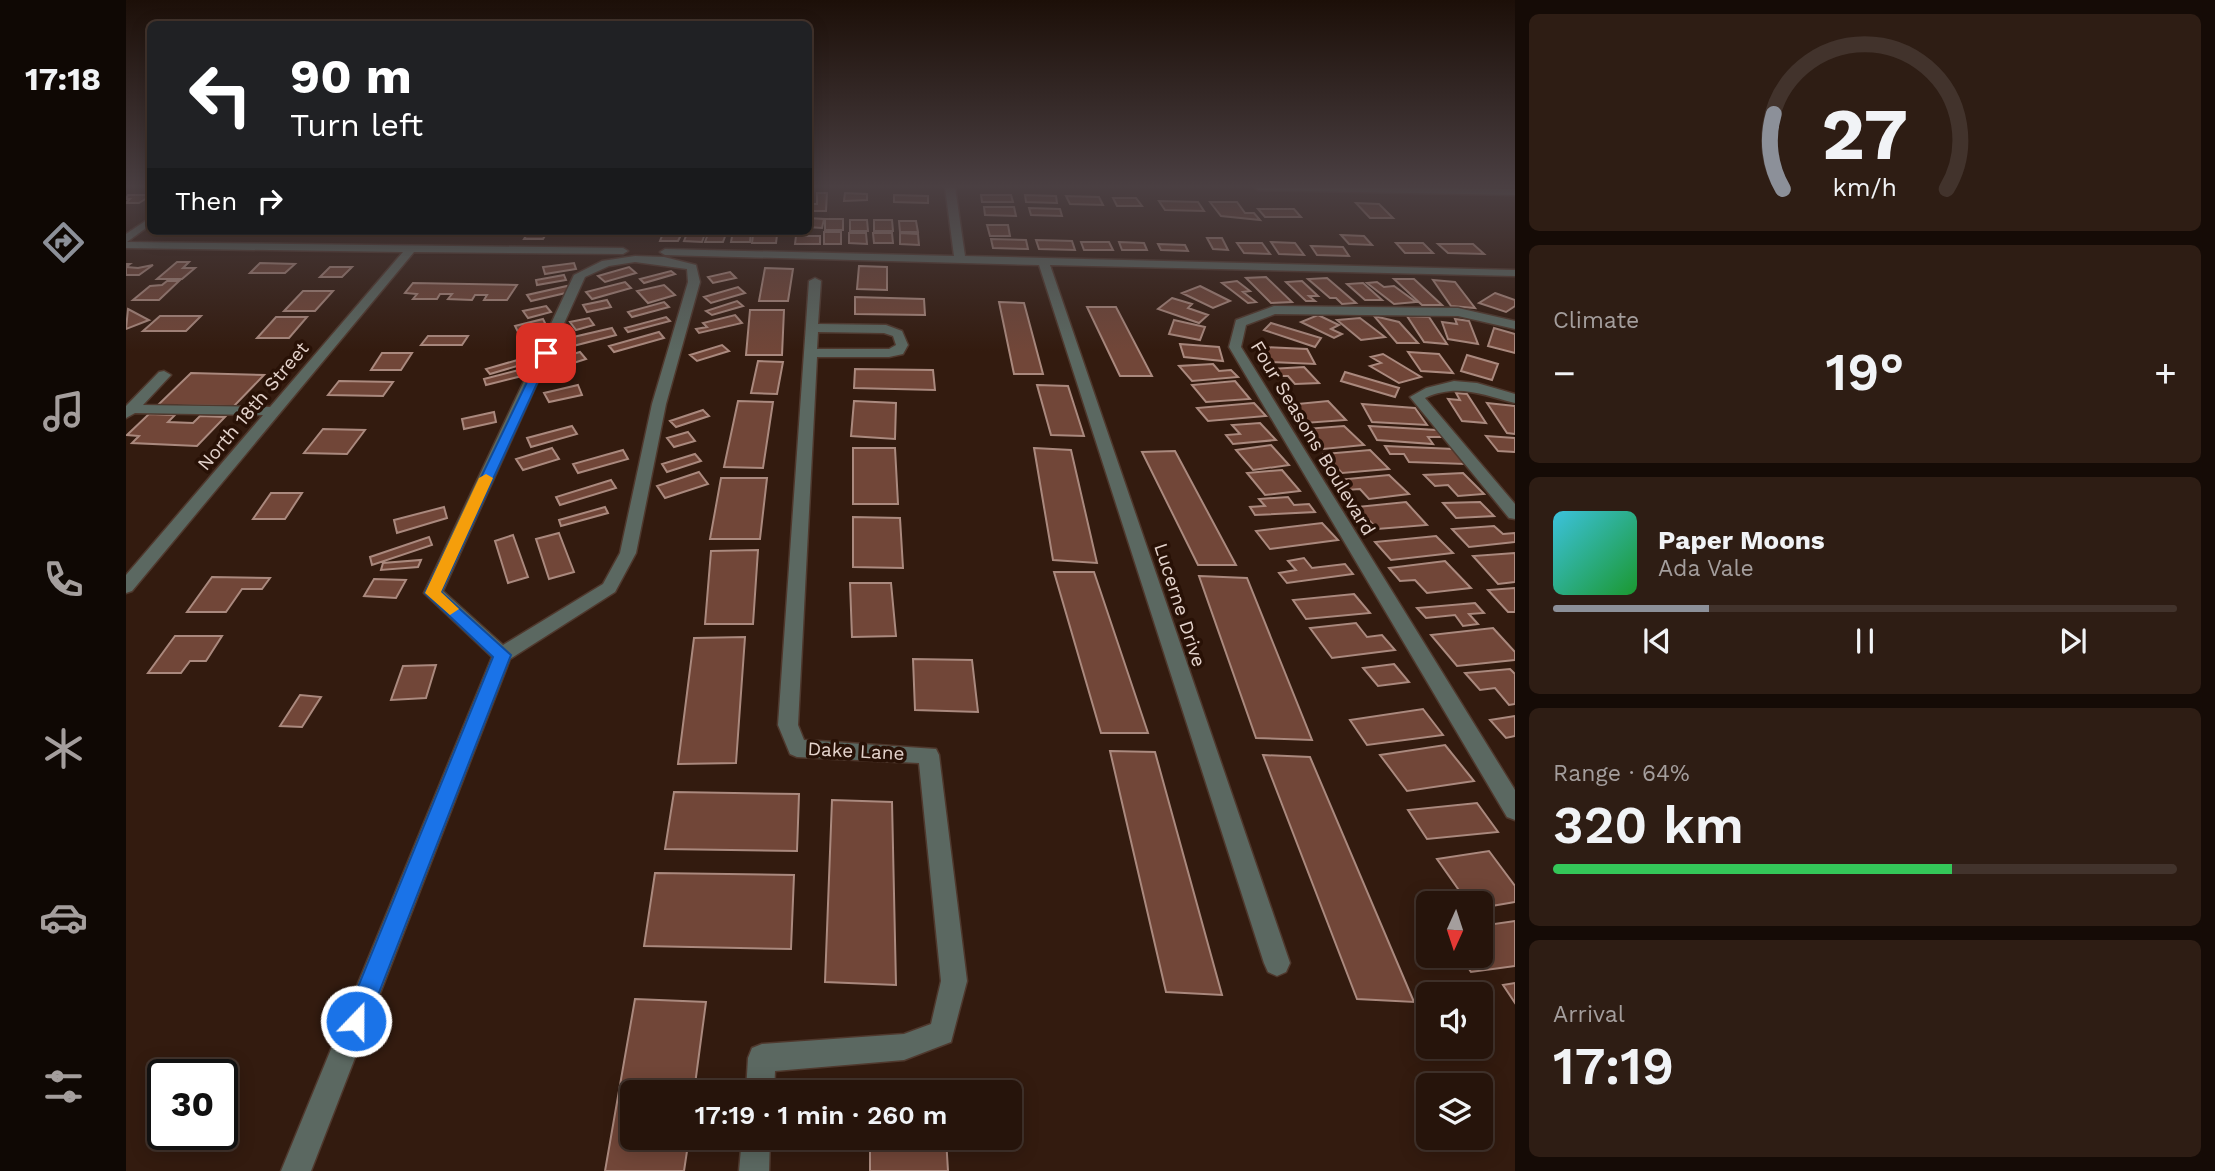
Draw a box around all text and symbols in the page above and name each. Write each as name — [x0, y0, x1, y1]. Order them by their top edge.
text: 90 m — [290, 47, 412, 105]
icon: left — [175, 49, 266, 140]
text: 17:18 — [25, 60, 101, 98]
text: 27 — [1822, 91, 1908, 177]
text: Turn left — [290, 106, 423, 144]
text: km/h — [1833, 173, 1897, 202]
icon: right — [251, 182, 289, 220]
text: Then — [175, 186, 237, 216]
icon: directions — [39, 218, 88, 267]
text: Climate — [1553, 307, 1639, 334]
pin — [516, 323, 576, 383]
icon: arrive — [527, 334, 565, 372]
street label: North 18th Street — [193, 337, 313, 475]
street label: Four Seasons Boulevard — [1246, 337, 1380, 539]
text: 19° — [1826, 342, 1904, 403]
text: − — [1553, 351, 1576, 395]
text: + — [2154, 351, 2177, 395]
icon: music — [39, 387, 88, 436]
text: Paper Moons — [1658, 525, 1825, 555]
street label: Lucerne Drive — [1149, 540, 1211, 670]
icon: phone — [39, 555, 88, 604]
text: Ada Vale — [1658, 555, 1754, 582]
icon: previous — [1638, 622, 1676, 660]
icon: pause — [1846, 622, 1884, 660]
icon: next — [2054, 622, 2092, 660]
icon: climate — [39, 724, 88, 773]
street label: Dake Lane — [807, 737, 905, 765]
text: Range · 64% — [1553, 760, 1690, 787]
text: 320 km — [1553, 795, 1744, 856]
north arrow — [1416, 891, 1493, 968]
map controls — [1416, 891, 1493, 1150]
icon: car — [39, 893, 88, 942]
button: sound — [1416, 982, 1493, 1059]
position arrow — [319, 984, 393, 1058]
text: Arrival — [1553, 1001, 1625, 1028]
text: 17:19 — [1553, 1036, 1674, 1097]
speed limit sign: 30 — [147, 1059, 238, 1150]
icon: filters — [39, 1062, 88, 1111]
button: layers — [1416, 1073, 1493, 1150]
text: 17:19 · 1 min · 260 m — [695, 1100, 947, 1130]

